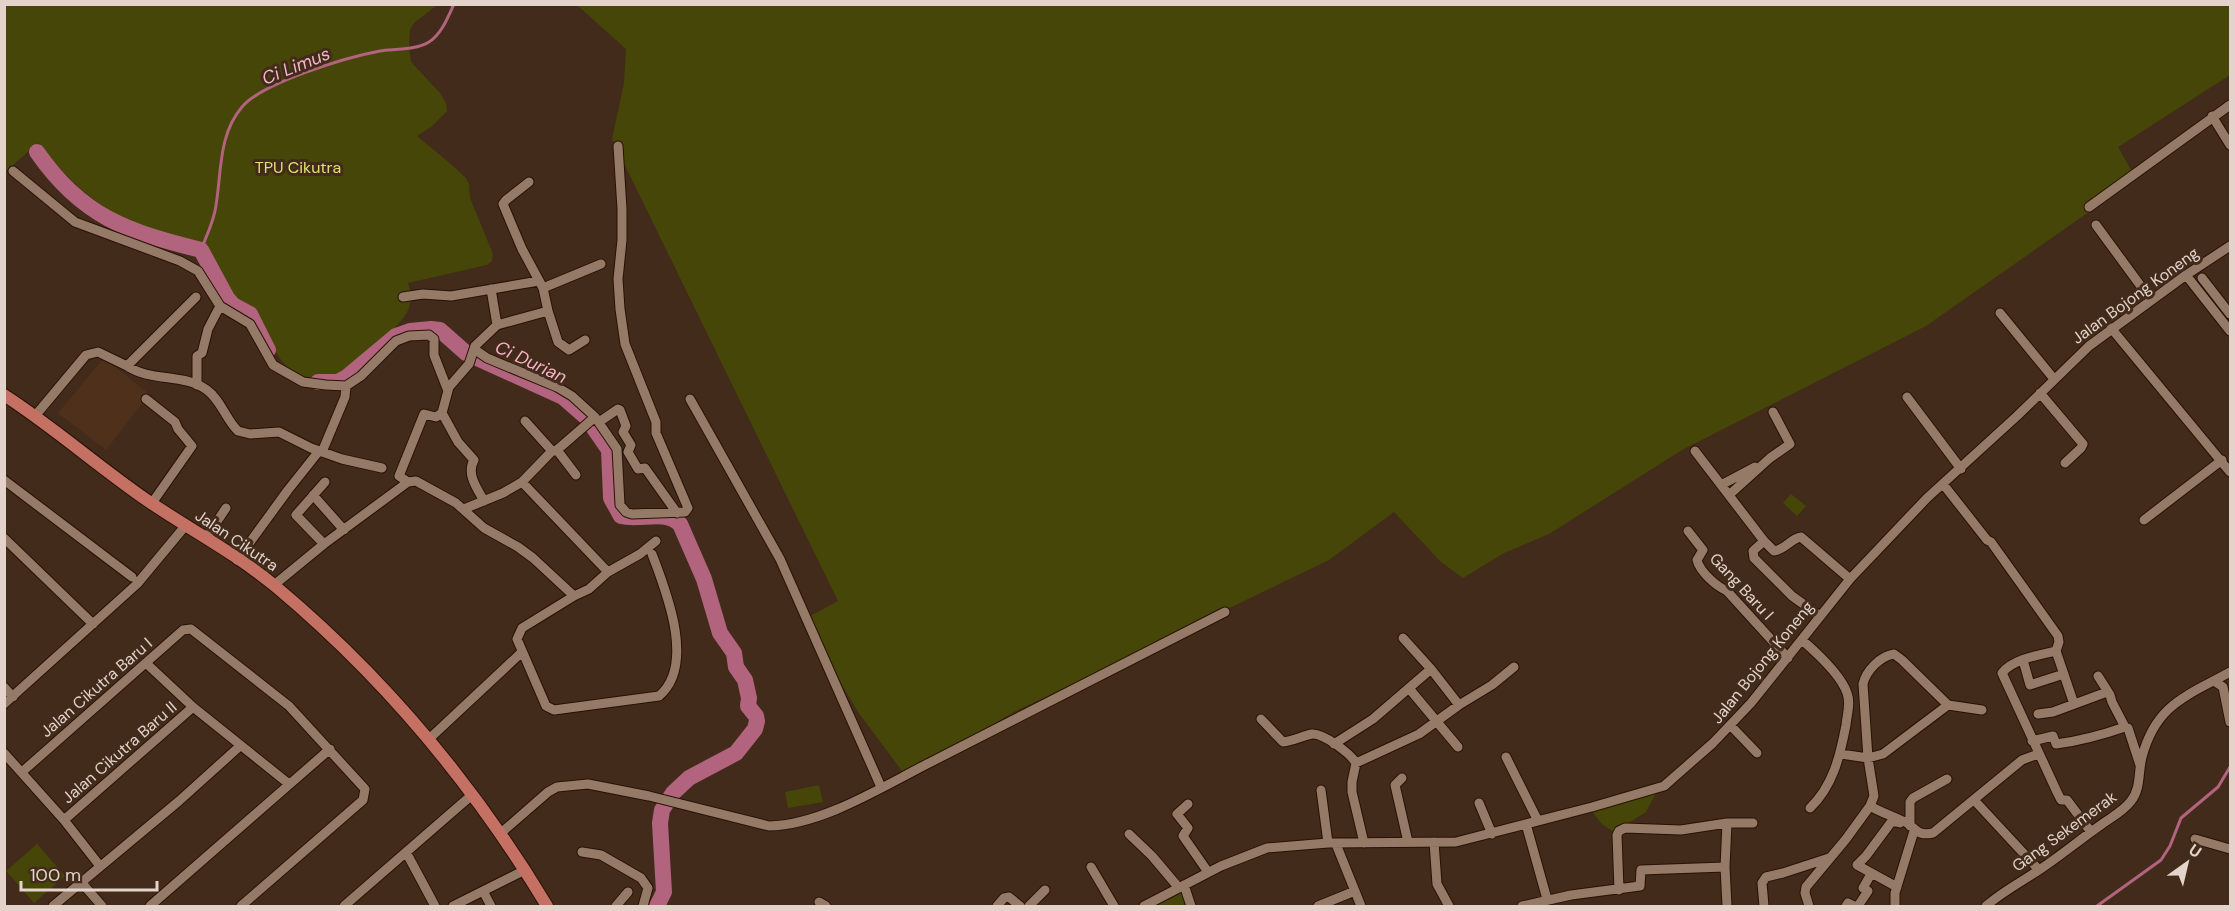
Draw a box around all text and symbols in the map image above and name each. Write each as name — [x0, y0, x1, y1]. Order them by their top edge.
water label: Ci Limus — [258, 41, 334, 91]
park label: TPU Cikutra — [255, 157, 341, 178]
street label: Jalan Bojong Koneng — [2068, 242, 2203, 349]
water label: Ci Durian — [491, 335, 571, 389]
street label: Jalan Cikutra — [191, 505, 282, 576]
street label: Gang Baru I — [1705, 548, 1778, 624]
street label: Jalan Bojong Koneng — [1706, 597, 1818, 728]
street label: Jalan Cikutra Baru I — [36, 633, 157, 742]
street label: Jalan Cikutra Baru II — [58, 697, 181, 808]
street label: Gang Sekemerak — [2008, 786, 2121, 876]
north arrow — [2157, 833, 2217, 893]
text: U — [2185, 839, 2206, 863]
scale bar — [21, 854, 158, 892]
text: 100 m — [30, 863, 81, 887]

